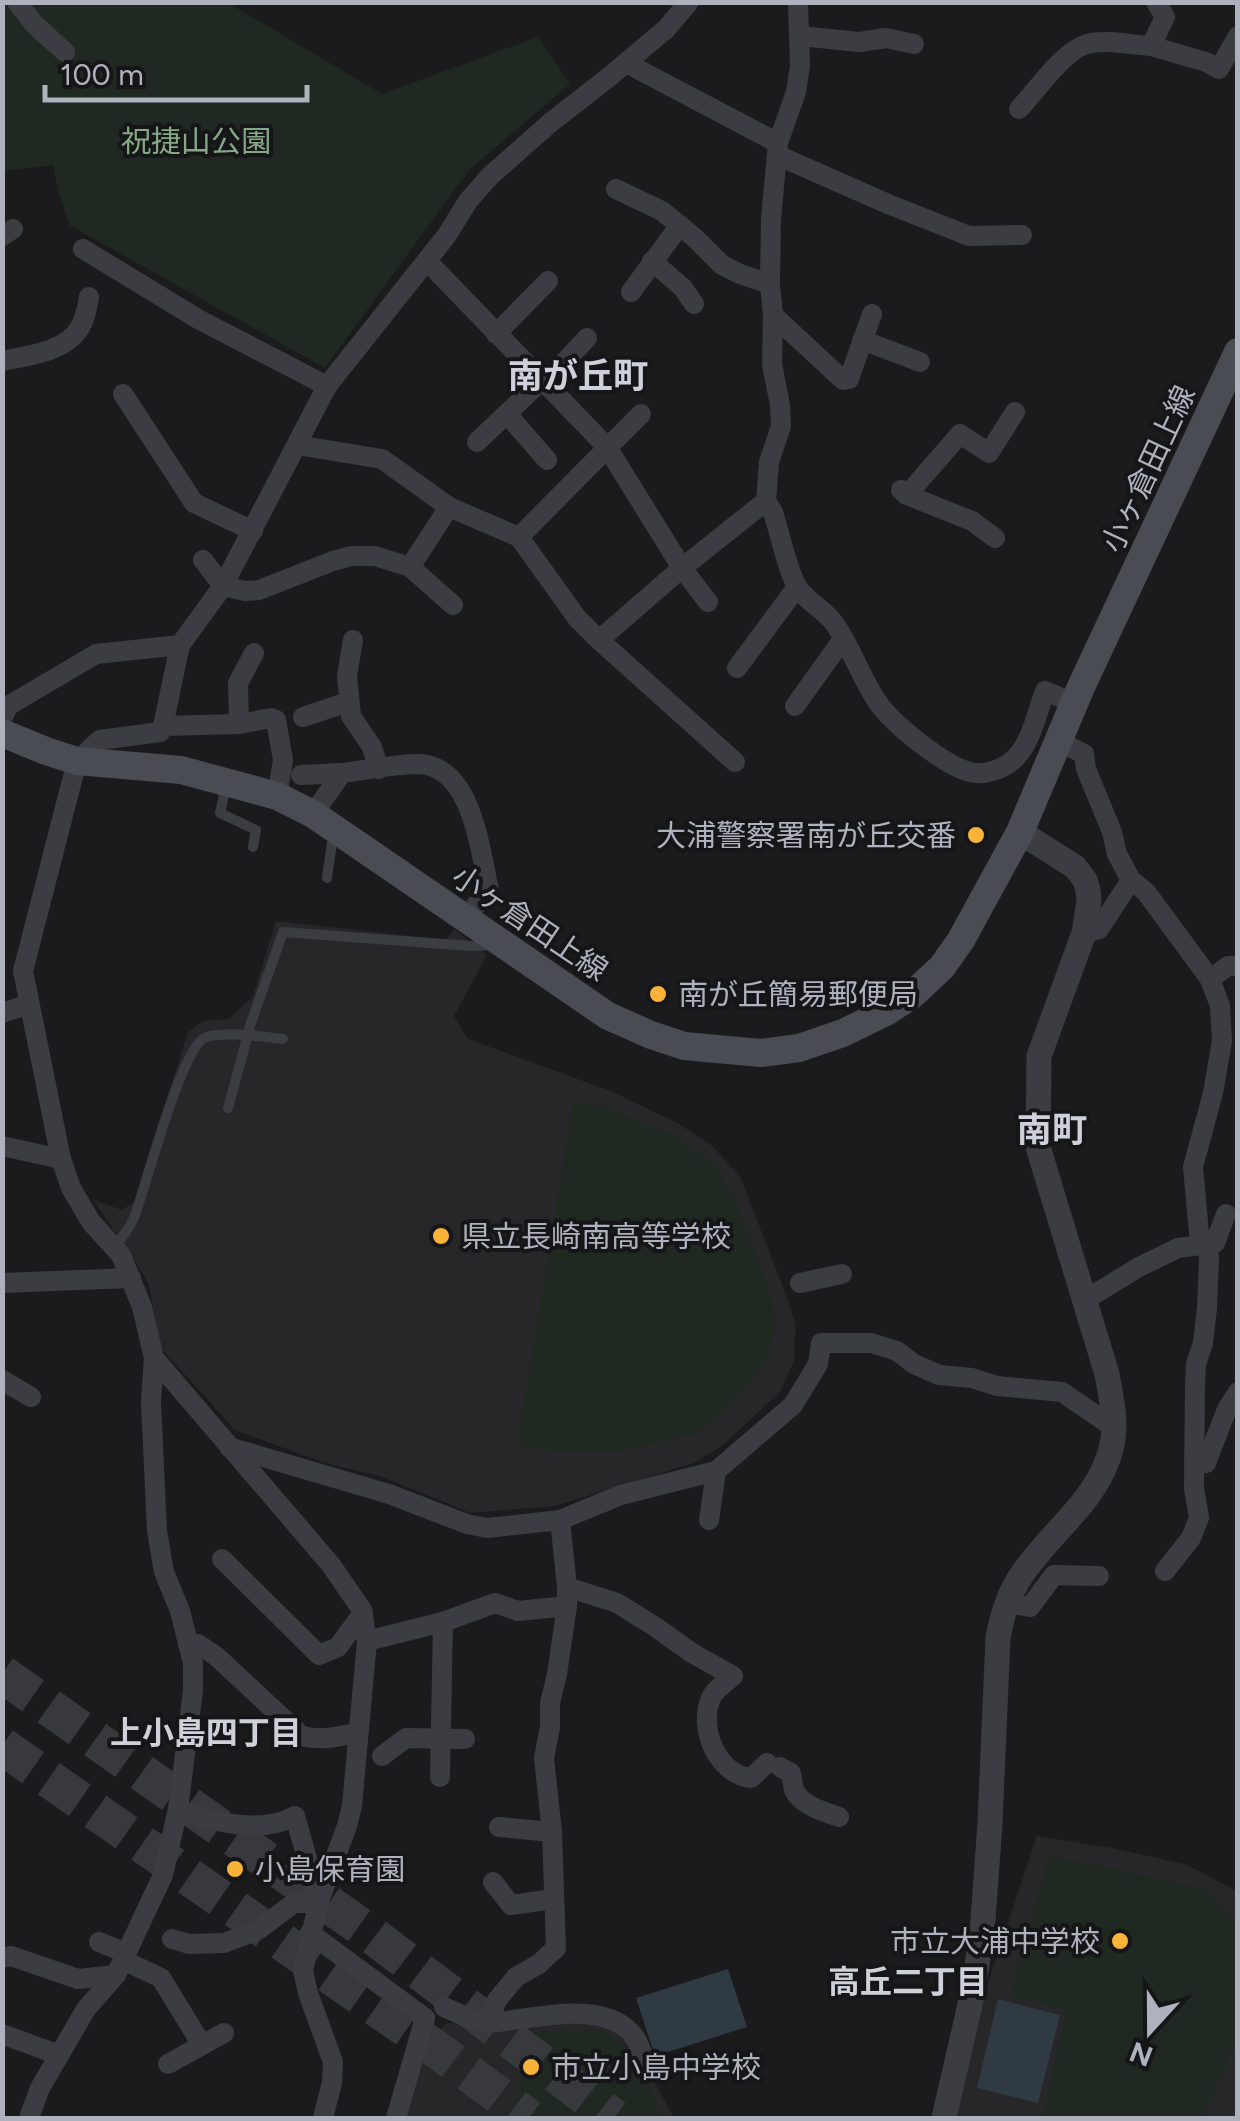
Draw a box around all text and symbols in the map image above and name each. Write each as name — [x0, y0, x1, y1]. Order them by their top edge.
scale bar — [45, 40, 308, 102]
text: 100 m — [60, 56, 144, 93]
park label: 祝捷山公園 — [121, 123, 271, 160]
district label: 南が丘町 — [508, 355, 648, 397]
street label: 小ヶ倉田上線 — [1093, 380, 1203, 558]
place label: 大浦警察署南が丘交番 — [656, 817, 956, 854]
marker: 大浦警察署南が丘交番 — [965, 824, 987, 846]
street label: 小ヶ倉田上線 — [445, 857, 615, 989]
place label: 南が丘簡易郵便局 — [678, 976, 918, 1013]
marker: 南が丘簡易郵便局 — [647, 983, 669, 1005]
district label: 南町 — [1017, 1109, 1087, 1151]
place label: 県立長崎南高等学校 — [461, 1218, 731, 1255]
marker: 県立長崎南高等学校 — [430, 1225, 452, 1247]
district label: 上小島四丁目 — [110, 1714, 302, 1752]
place label: 小島保育園 — [255, 1851, 405, 1888]
marker: 小島保育園 — [224, 1858, 246, 1880]
place label: 市立大浦中学校 — [890, 1923, 1100, 1960]
marker: 市立大浦中学校 — [1109, 1930, 1131, 1952]
district label: 高丘二丁目 — [828, 1963, 988, 2001]
north arrow — [1100, 1981, 1200, 2081]
text: N — [1125, 2035, 1157, 2074]
place label: 市立小島中学校 — [551, 2049, 761, 2086]
marker: 市立小島中学校 — [520, 2056, 542, 2078]

